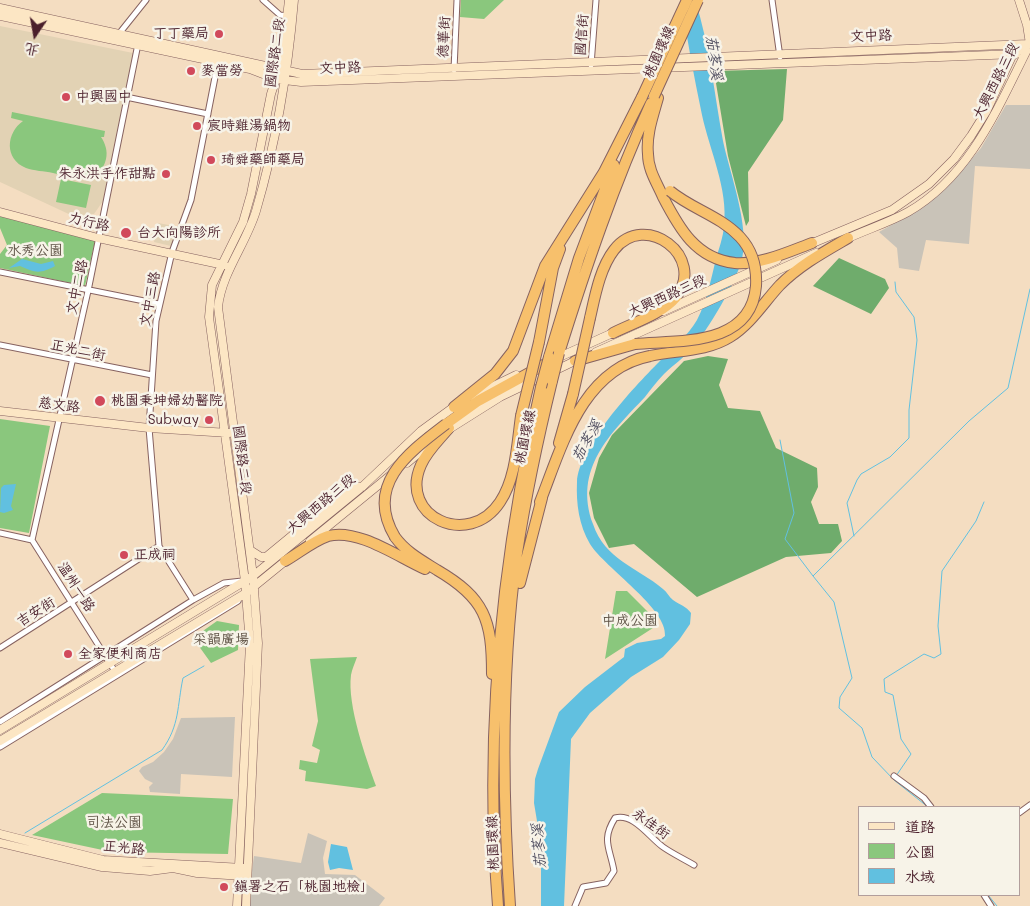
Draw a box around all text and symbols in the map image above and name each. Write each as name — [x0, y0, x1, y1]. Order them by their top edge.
north arrow — [10, 10, 60, 60]
street label: 國信街 — [572, 13, 592, 57]
street label: 德華街 — [435, 16, 453, 58]
street label: 國際路二段 — [262, 17, 288, 89]
street label: 桃園環線 — [640, 23, 678, 81]
place label: 丁丁藥局 — [153, 26, 209, 42]
street label: 文中路 — [850, 27, 892, 45]
marker: 丁丁藥局 — [213, 28, 225, 40]
water label: 茄苳溪 — [702, 34, 726, 82]
text: 北 — [23, 39, 41, 61]
street label: 大興西路三段 — [969, 40, 1023, 122]
street label: 文中路 — [319, 59, 361, 77]
place label: 麥當勞 — [201, 63, 243, 79]
marker: 麥當勞 — [185, 65, 197, 77]
place label: 中興國中 — [76, 89, 132, 105]
marker: 中興國中 — [60, 91, 72, 103]
place label: 宸時雞湯鍋物 — [207, 118, 291, 134]
marker: 宸時雞湯鍋物 — [191, 120, 203, 132]
place label: 琦舜藥師藥局 — [221, 152, 305, 168]
marker: 琦舜藥師藥局 — [205, 154, 217, 166]
place label: 朱永洪手作甜點 — [58, 166, 156, 182]
marker: 朱永洪手作甜點 — [160, 168, 172, 180]
street label: 力行路 — [67, 209, 111, 235]
place label: 台大向陽診所 — [137, 225, 221, 241]
marker: 台大向陽診所 — [119, 226, 133, 240]
park label: 水秀公園 — [7, 243, 63, 259]
street label: 文中二路 — [63, 258, 91, 316]
street label: 文中三路 — [136, 270, 164, 328]
street label: 大興西路三段 — [625, 271, 709, 321]
street label: 正光二街 — [49, 336, 107, 364]
place label: 桃園秉坤婦幼醫院 — [111, 393, 223, 409]
street label: 慈文路 — [37, 394, 81, 416]
marker: 桃園秉坤婦幼醫院 — [93, 394, 107, 408]
street label: 桃園環線 — [511, 408, 539, 466]
place label: Subway — [148, 412, 199, 428]
marker: Subway — [203, 414, 215, 426]
water label: 茄苳溪 — [568, 417, 606, 465]
street label: 國際路二段 — [229, 424, 255, 496]
street label: 大興西路三段 — [283, 471, 359, 537]
place label: 正成祠 — [134, 547, 176, 563]
marker: 正成祠 — [118, 549, 130, 561]
street label: 溫州一路 — [54, 559, 98, 615]
street label: 吉安街 — [14, 594, 58, 630]
park label: 中成公園 — [602, 613, 658, 629]
park label: 采韻廣場 — [193, 632, 249, 648]
place label: 全家便利商店 — [78, 646, 162, 662]
marker: 全家便利商店 — [62, 648, 74, 660]
street label: 永佳街 — [629, 805, 673, 843]
legend — [858, 806, 1020, 896]
park label: 司法公園 — [86, 815, 142, 831]
street label: 桃園環線 — [484, 815, 502, 871]
text: 道路 — [905, 816, 935, 836]
water label: 茄苳溪 — [528, 823, 550, 869]
street label: 正光路 — [102, 837, 146, 859]
text: 公園 — [905, 841, 935, 861]
text: 水域 — [905, 866, 935, 886]
place label: 鎮署之石「桃園地檢」 — [234, 879, 374, 895]
marker: 鎮署之石「桃園地檢」 — [218, 881, 230, 893]

